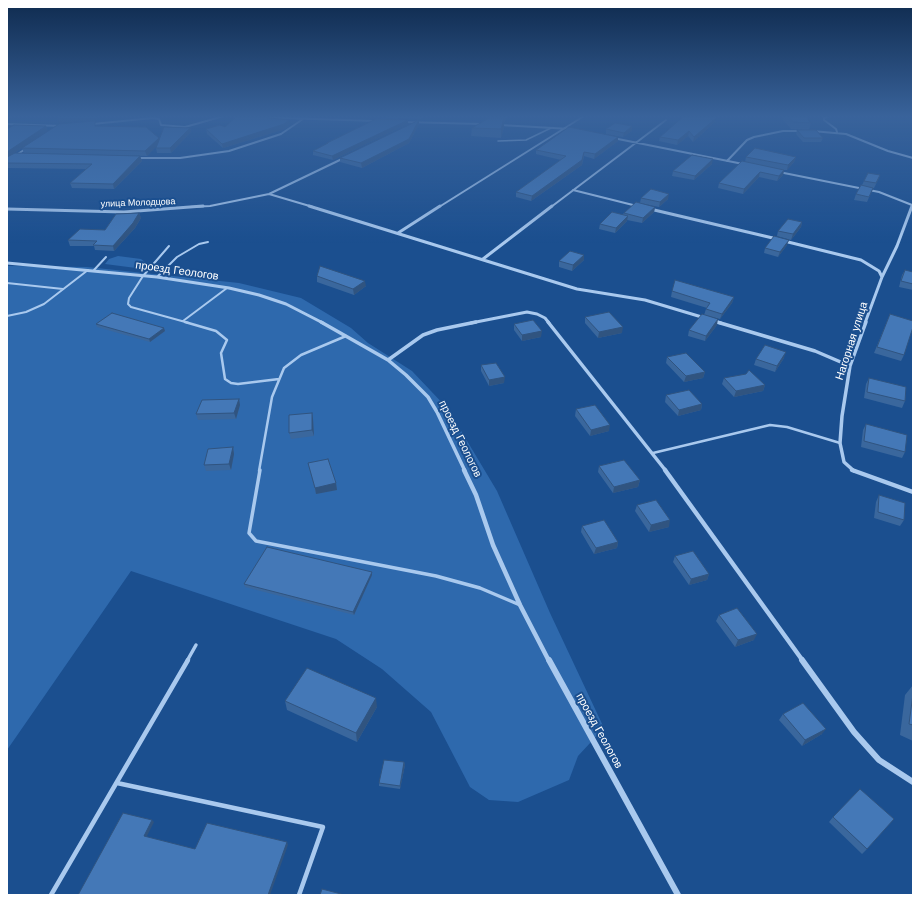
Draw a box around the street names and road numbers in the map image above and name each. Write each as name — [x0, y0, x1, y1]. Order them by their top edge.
street label: улица Молодцова — [100, 196, 176, 210]
street label: проезд Геологов — [135, 259, 219, 283]
street label: Нагорная улица — [833, 300, 871, 382]
street label: проезд Геологов — [436, 398, 484, 480]
street label: проезд Геологов — [573, 691, 625, 771]

